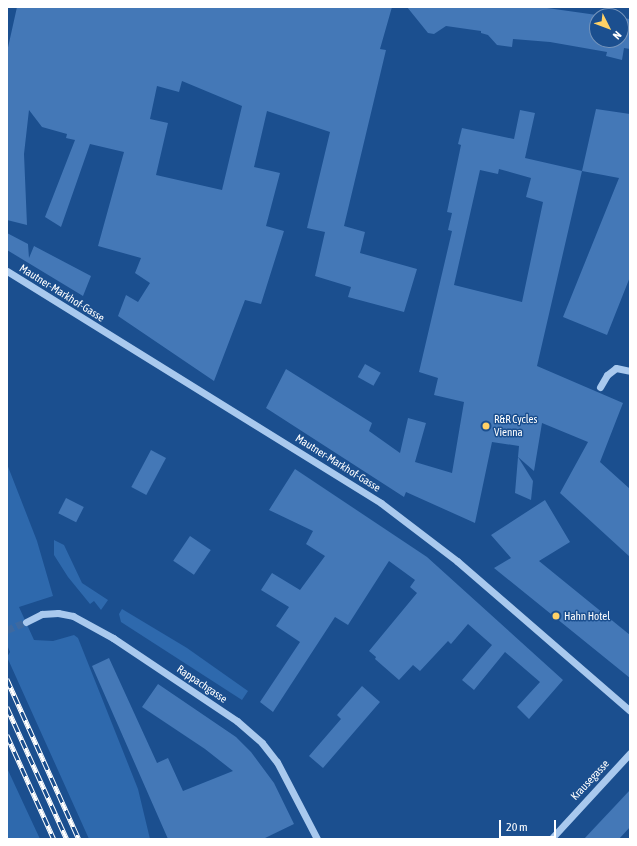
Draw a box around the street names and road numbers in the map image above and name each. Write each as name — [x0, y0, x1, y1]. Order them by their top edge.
street label: Mautner-Markhof-Gasse — [17, 261, 107, 325]
street label: Mautner-Markhof-Gasse — [293, 431, 383, 495]
street label: Rappachgasse — [174, 662, 230, 706]
street label: Krausegasse — [568, 757, 612, 803]

